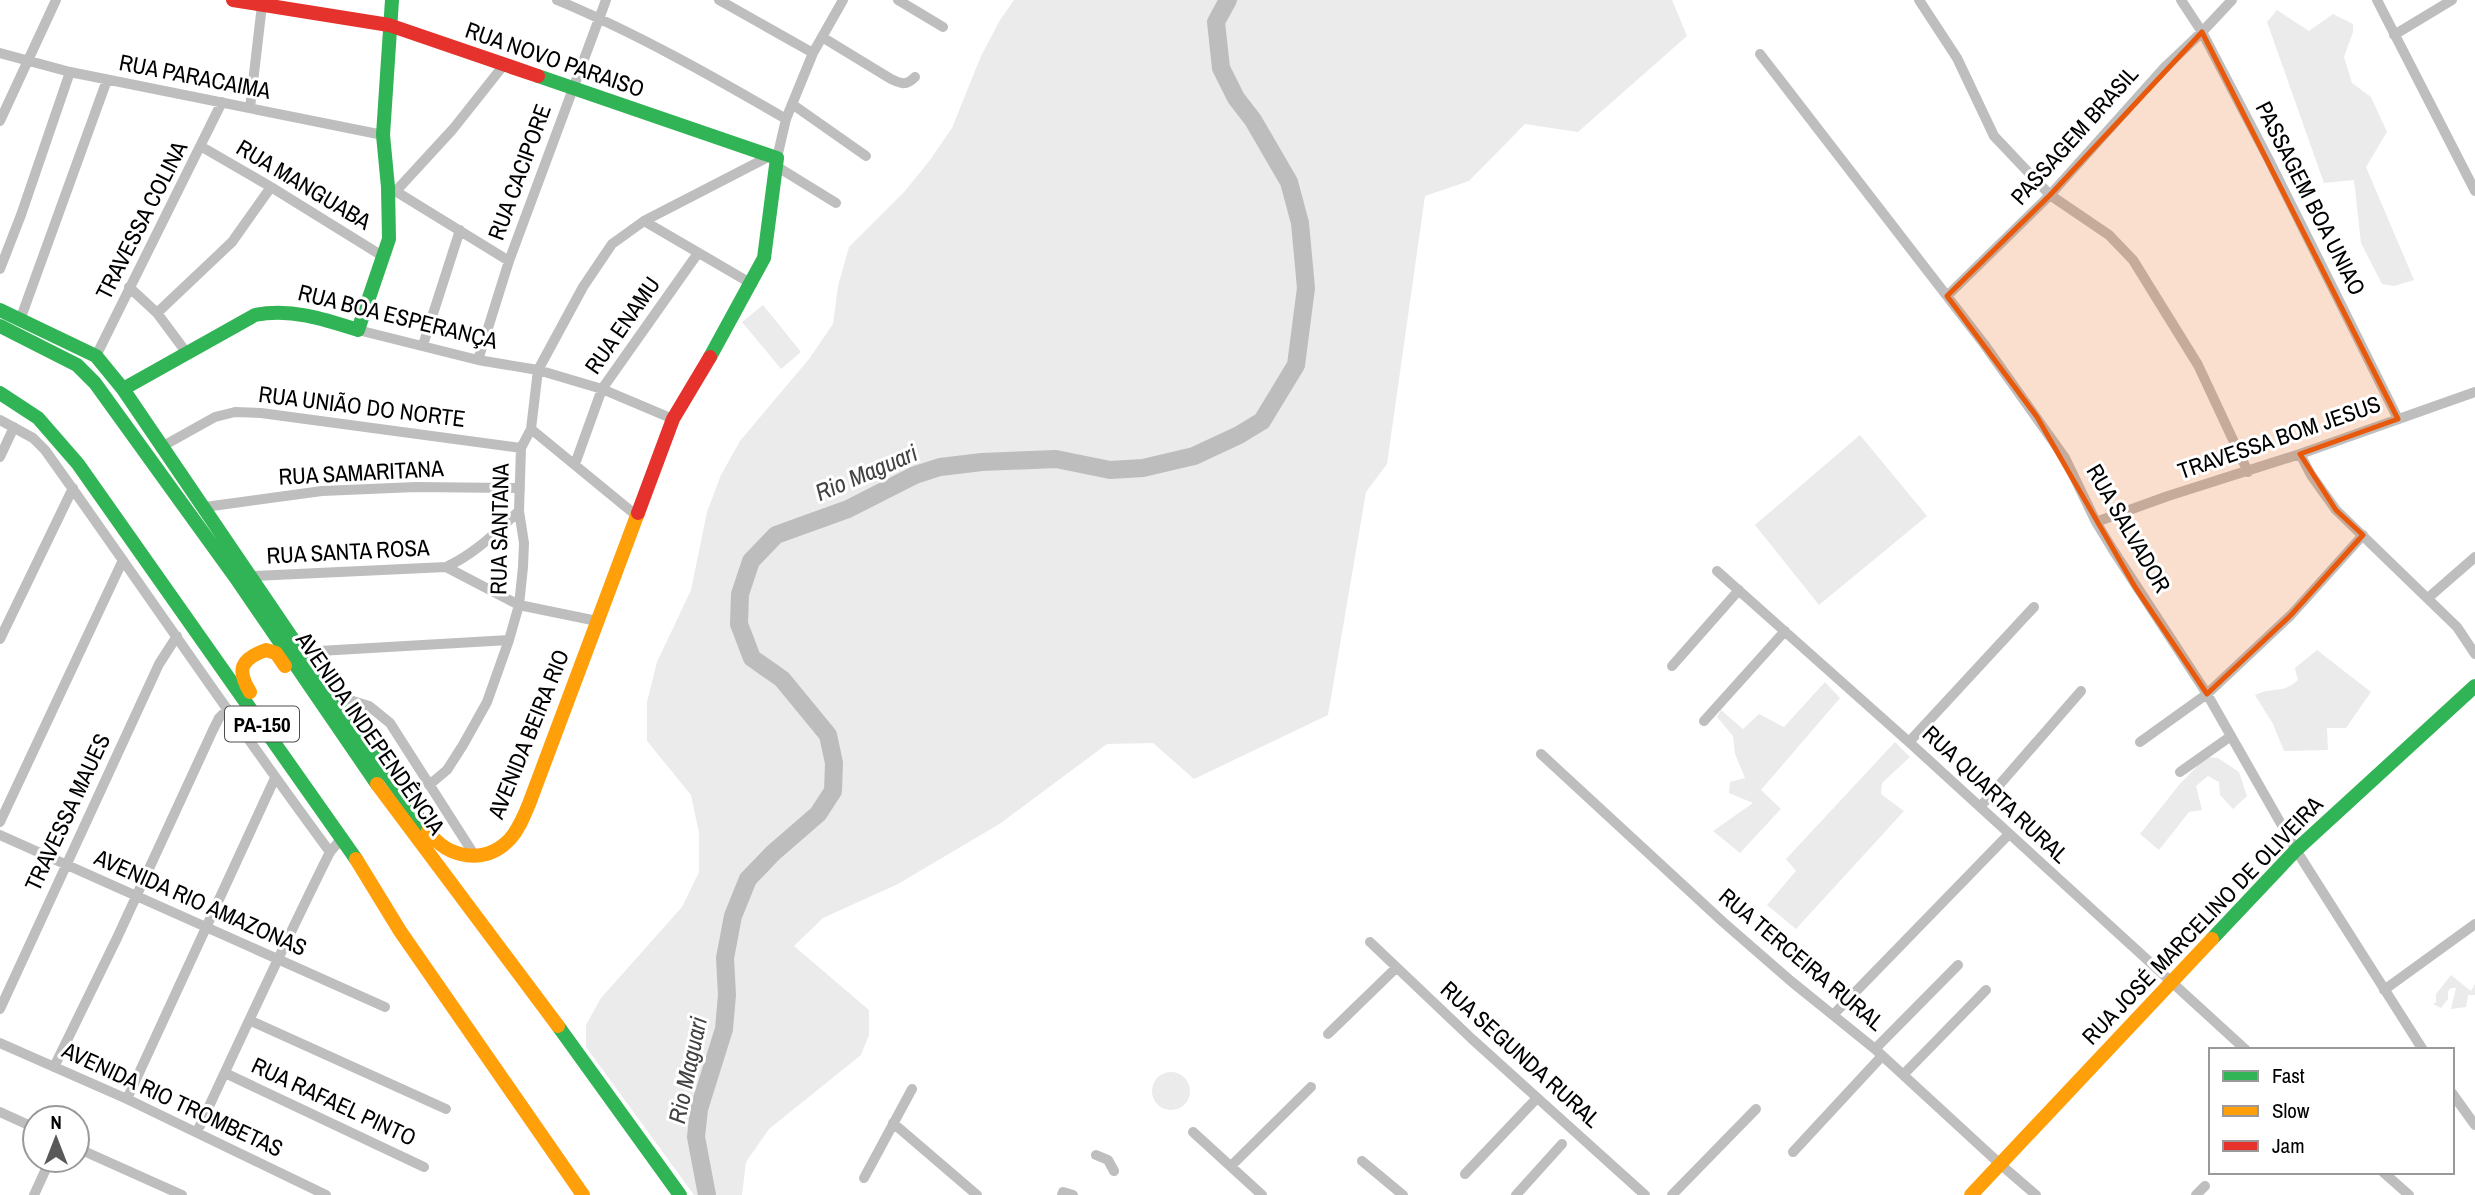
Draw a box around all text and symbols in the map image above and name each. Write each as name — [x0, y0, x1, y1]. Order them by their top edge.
street label: RUA NOVO PARAISO — [461, 14, 649, 104]
street label: RUA PARACAIMA — [117, 46, 274, 106]
street label: PASSAGEM BRASIL — [2003, 59, 2145, 211]
street label: PASSAGEM BOA UNIAO — [2249, 96, 2373, 300]
street label: RUA CACIPORE — [480, 100, 558, 244]
street label: RUA MANGUABA — [231, 132, 377, 237]
street label: TRAVESSA COLINA — [88, 135, 194, 304]
street label: RUA ENAMU — [577, 270, 667, 380]
street label: RUA BOA ESPERANÇA — [295, 276, 501, 356]
street label: RUA UNIÃO DO NORTE — [257, 378, 467, 434]
street label: TRAVESSA BOM JESUS — [2174, 388, 2384, 486]
water label: Rio Maguari — [810, 436, 923, 508]
street label: RUA SAMARITANA — [278, 452, 445, 492]
street label: RUA SALVADOR — [2080, 458, 2179, 598]
street label: RUA SANTANA — [482, 462, 516, 595]
street label: RUA SANTA ROSA — [266, 531, 431, 571]
street label: AVENIDA INDEPENDÊNCIA — [289, 625, 453, 841]
street label: AVENIDA BEIRA RIO — [480, 645, 576, 824]
road number: PA-150 — [225, 706, 299, 742]
street label: RUA QUARTA RURAL — [1916, 718, 2076, 870]
street label: TRAVESSA MAUES — [17, 728, 117, 896]
street label: RUA JOSÉ MARCELINO DE OLIVEIRA — [2075, 789, 2330, 1051]
street label: AVENIDA RIO AMAZONAS — [89, 841, 312, 963]
street label: RUA TERCEIRA RURAL — [1713, 881, 1892, 1038]
street label: RUA SEGUNDA RURAL — [1434, 974, 1608, 1135]
water label: Rio Maguari — [660, 1013, 714, 1126]
street label: AVENIDA RIO TROMBETAS — [57, 1034, 288, 1164]
legend — [2209, 1048, 2454, 1174]
street label: RUA RAFAEL PINTO — [247, 1049, 421, 1153]
text: Fast — [2272, 1061, 2305, 1090]
text: Slow — [2272, 1096, 2310, 1125]
north arrow — [21, 1104, 91, 1174]
text: N — [50, 1109, 62, 1135]
text: Jam — [2272, 1131, 2305, 1160]

